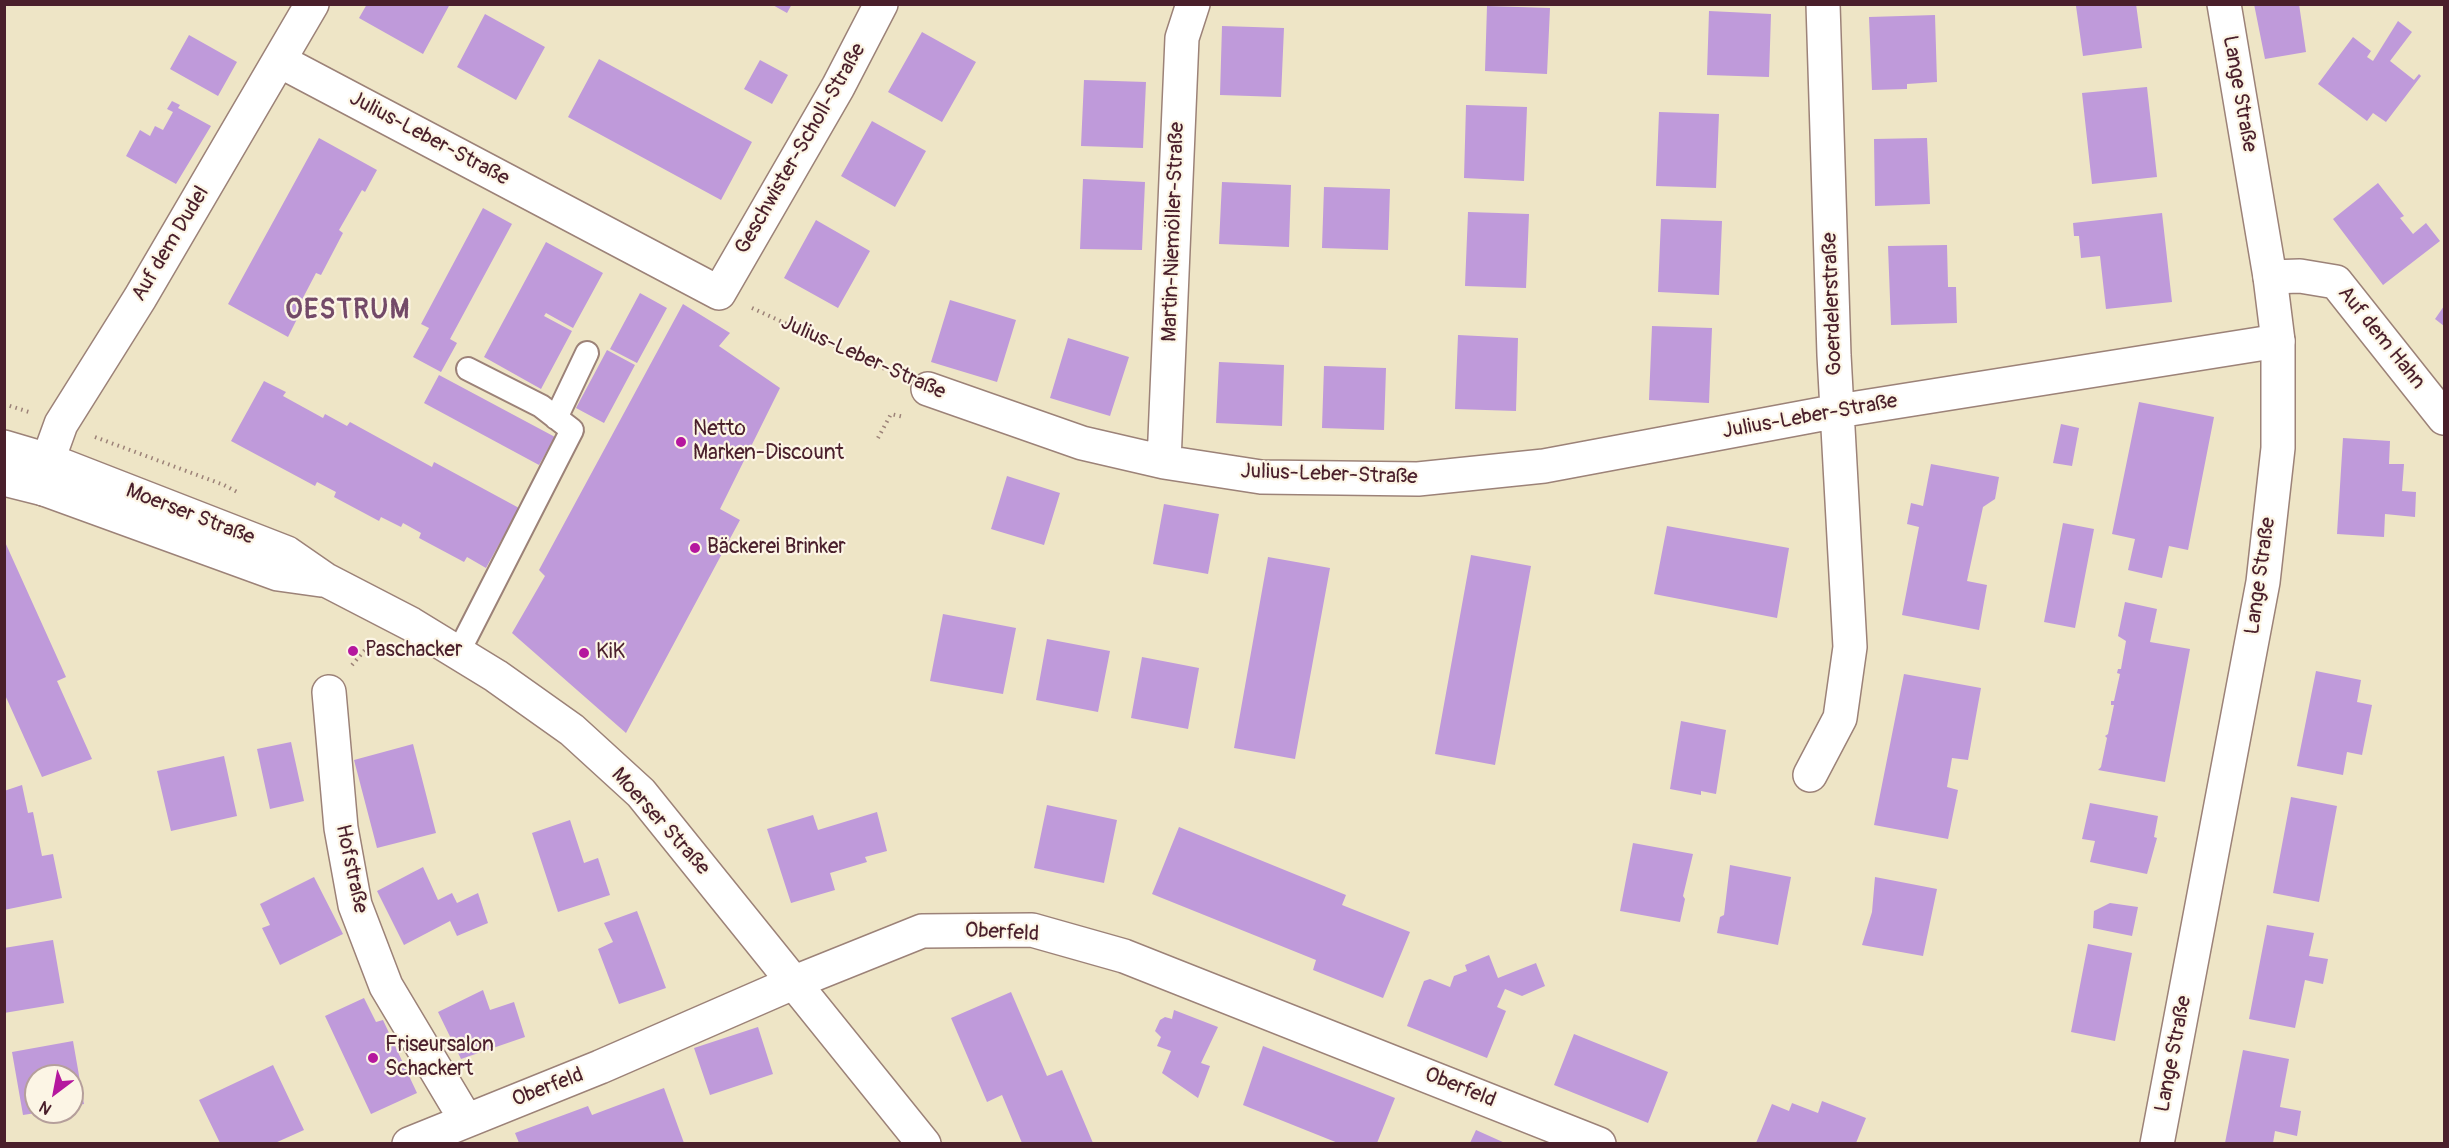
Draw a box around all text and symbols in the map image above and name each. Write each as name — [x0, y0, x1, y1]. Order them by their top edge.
street label: Lange Straße — [2216, 34, 2262, 154]
street label: Geschwister-Scholl-Straße — [730, 39, 872, 259]
street label: Julius-Leber-Straße — [345, 86, 513, 192]
street label: Martin-Niemöller-Straße — [1158, 122, 1190, 342]
street label: Auf dem Dudel — [127, 182, 215, 306]
street label: Goerdelerstraße — [1818, 232, 1848, 376]
street label: Auf dem Hahn — [2332, 281, 2430, 395]
district label: OESTRUM — [285, 295, 411, 327]
street label: Julius-Leber-Straße — [777, 310, 949, 406]
street label: Julius-Leber-Straße — [1720, 389, 1900, 445]
place label: Netto Marken-Discount — [693, 417, 844, 467]
marker: Netto Marken-Discount — [674, 435, 688, 449]
street label: Julius-Leber-Straße — [1240, 459, 1418, 491]
street label: Moerser Straße — [122, 479, 258, 551]
street label: Lange Straße — [2240, 516, 2282, 636]
place label: Bäckerei Brinker — [707, 535, 846, 561]
marker: Bäckerei Brinker — [688, 541, 702, 555]
place label: Paschacker — [365, 638, 462, 664]
place label: KiK — [596, 640, 625, 666]
marker: Paschacker — [346, 644, 360, 658]
marker: KiK — [577, 646, 591, 660]
street label: Moerser Straße — [605, 763, 715, 881]
street label: Hofstraße — [329, 822, 373, 916]
street label: Oberfeld — [964, 918, 1040, 948]
street label: Lange Straße — [2150, 994, 2198, 1114]
place label: Friseursalon Schackert — [385, 1033, 494, 1083]
marker: Friseursalon Schackert — [366, 1051, 380, 1065]
street label: Oberfeld — [1421, 1062, 1499, 1114]
street label: Oberfeld — [509, 1063, 587, 1113]
north arrow — [24, 1064, 84, 1124]
text: N — [36, 1096, 55, 1119]

